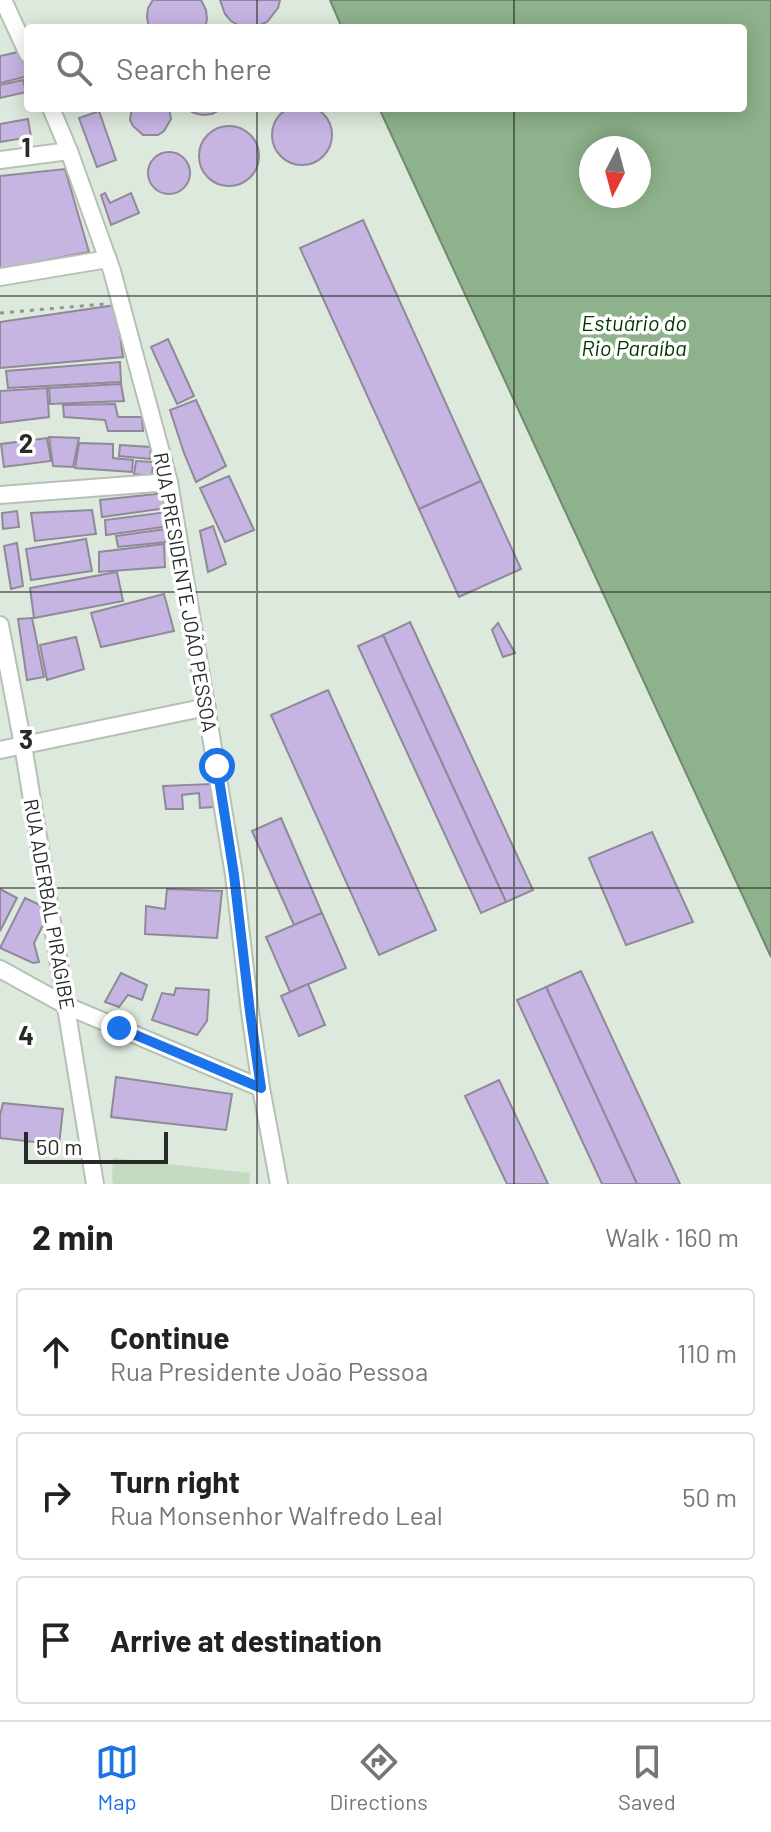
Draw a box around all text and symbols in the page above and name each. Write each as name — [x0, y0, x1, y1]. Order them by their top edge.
search box — [24, 24, 747, 112]
icon: search — [52, 46, 96, 90]
text: Search here — [116, 50, 272, 86]
text: 1 — [21, 131, 31, 162]
north arrow — [579, 136, 651, 208]
water label: Estuário do Rio Paraíba — [581, 309, 687, 360]
text: 2 — [19, 427, 33, 458]
street label: RUA PRESIDENTE JOÃO PESSOA — [150, 450, 222, 734]
text: 3 — [19, 723, 33, 754]
route start — [199, 748, 235, 784]
street label: RUA ADERBAL PIRAGIBE — [20, 797, 80, 1011]
route end — [101, 1010, 137, 1046]
text: 4 — [18, 1019, 34, 1050]
scale bar — [24, 1128, 168, 1164]
text: 50 m — [36, 1133, 82, 1159]
text: 2 min — [32, 1216, 114, 1257]
text: Walk · 160 m — [605, 1221, 739, 1252]
text: Continue — [110, 1319, 230, 1355]
icon: ahead — [34, 1330, 78, 1374]
text: 110 m — [677, 1337, 737, 1368]
text: Rua Presidente João Pessoa — [110, 1355, 428, 1386]
text: Turn right — [110, 1463, 240, 1499]
icon: right — [34, 1474, 78, 1518]
text: 50 m — [682, 1481, 737, 1512]
text: Rua Monsenhor Walfredo Leal — [110, 1499, 443, 1530]
icon: arrive — [34, 1618, 78, 1662]
text: Arrive at destination — [110, 1622, 382, 1658]
tab: Map — [95, 1740, 139, 1814]
tab: Directions — [329, 1740, 428, 1814]
tab: Saved — [618, 1740, 676, 1814]

